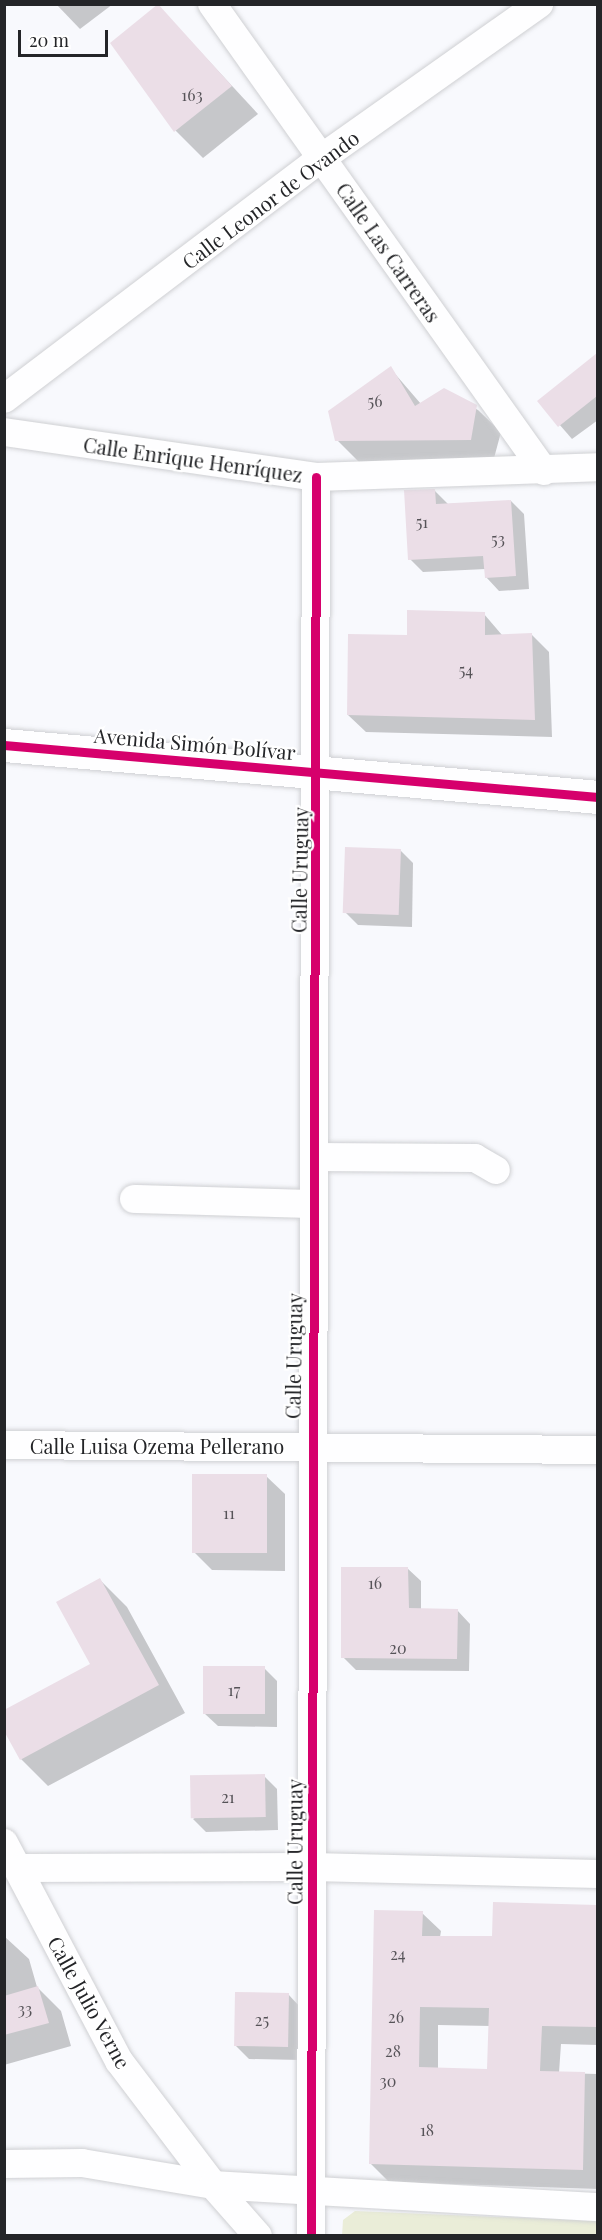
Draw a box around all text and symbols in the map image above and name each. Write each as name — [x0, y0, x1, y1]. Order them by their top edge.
scale bar — [21, 18, 111, 56]
text: 20 m — [29, 28, 69, 52]
house number: 163 — [181, 85, 203, 105]
street label: Calle Leonor de Ovando — [177, 125, 363, 273]
street label: Calle Las Carreras — [332, 178, 446, 326]
house number: 56 — [368, 391, 382, 411]
street label: Calle Enrique Henríquez — [82, 432, 304, 486]
house number: 51 — [416, 512, 428, 532]
house number: 53 — [491, 529, 505, 549]
house number: 54 — [459, 660, 473, 680]
street label: Avenida Simón Bolívar — [93, 722, 297, 764]
street label: Calle Uruguay — [286, 807, 312, 933]
street label: Calle Uruguay — [280, 1293, 306, 1419]
street label: Calle Luisa Ozema Pellerano — [29, 1433, 285, 1457]
house number: 11 — [223, 1503, 235, 1523]
house number: 16 — [368, 1573, 382, 1593]
house number: 20 — [389, 1638, 407, 1658]
house number: 17 — [228, 1680, 240, 1700]
street label: Calle Uruguay — [282, 1779, 306, 1905]
house number: 21 — [221, 1787, 235, 1807]
street label: Calle Julio Verne — [44, 1931, 136, 2073]
house number: 24 — [390, 1944, 406, 1964]
house number: 33 — [18, 1999, 32, 2019]
house number: 26 — [388, 2007, 404, 2027]
house number: 25 — [255, 2010, 269, 2030]
house number: 28 — [385, 2041, 401, 2061]
house number: 30 — [380, 2071, 396, 2091]
house number: 18 — [420, 2120, 434, 2140]

